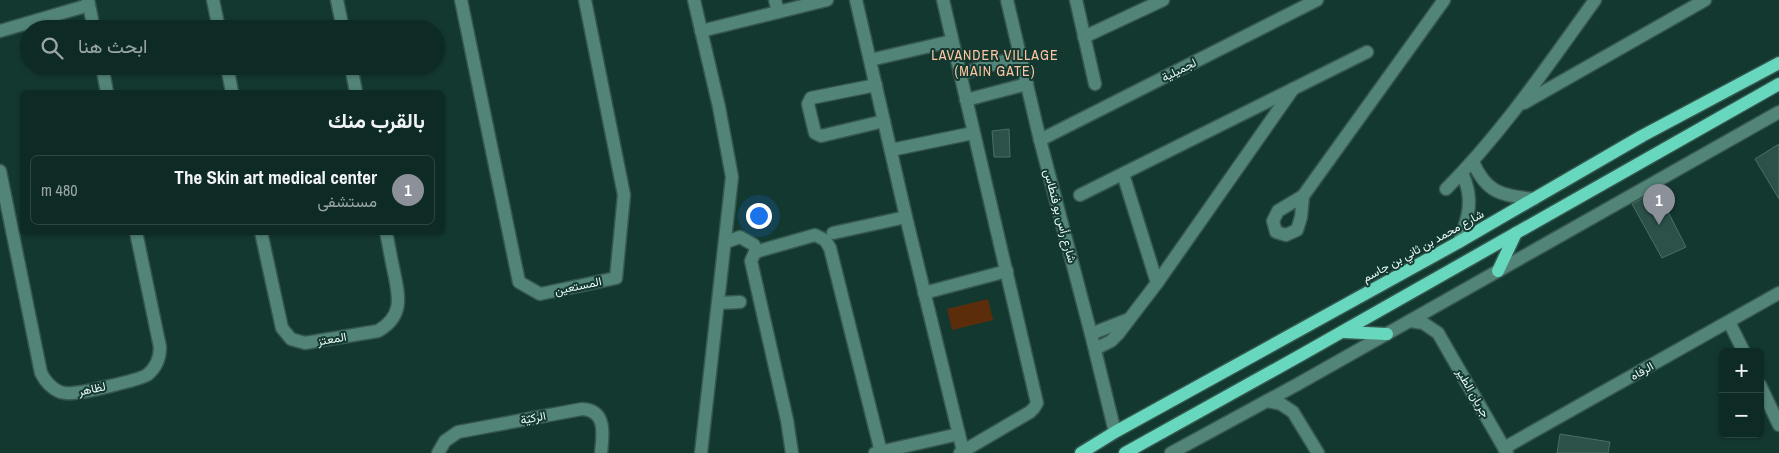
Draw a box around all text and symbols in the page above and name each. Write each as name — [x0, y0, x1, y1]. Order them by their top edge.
search box — [20, 20, 445, 75]
text: ابحث هنا — [78, 33, 148, 59]
icon: search — [38, 34, 66, 62]
district label: LAVANDER VILLAGE (MAIN GATE) — [931, 46, 1059, 80]
street label: لجميلية — [1159, 54, 1199, 86]
text: بالقرب منك — [328, 106, 425, 135]
text: The Skin art medical center — [174, 164, 377, 190]
street label: شارع رأس بو فنطاس — [1039, 167, 1080, 265]
text: 480 m — [41, 179, 77, 201]
text: 1 — [404, 179, 412, 201]
pin: 1 — [1643, 184, 1675, 225]
text: مستشفى — [317, 190, 377, 212]
your location — [746, 203, 772, 229]
street label: شارع محمد بن ثاني بن جاسم — [1359, 206, 1488, 288]
street label: المستعين — [553, 273, 603, 299]
street label: المعتز — [315, 329, 348, 350]
map controls — [1719, 348, 1764, 438]
button: + — [1719, 348, 1764, 393]
street label: الرفاه — [1628, 358, 1656, 384]
street label: جريان الطير — [1452, 365, 1493, 420]
street label: لظاهر — [76, 378, 107, 400]
button: − — [1719, 393, 1764, 438]
street label: الركيّة — [519, 408, 547, 428]

